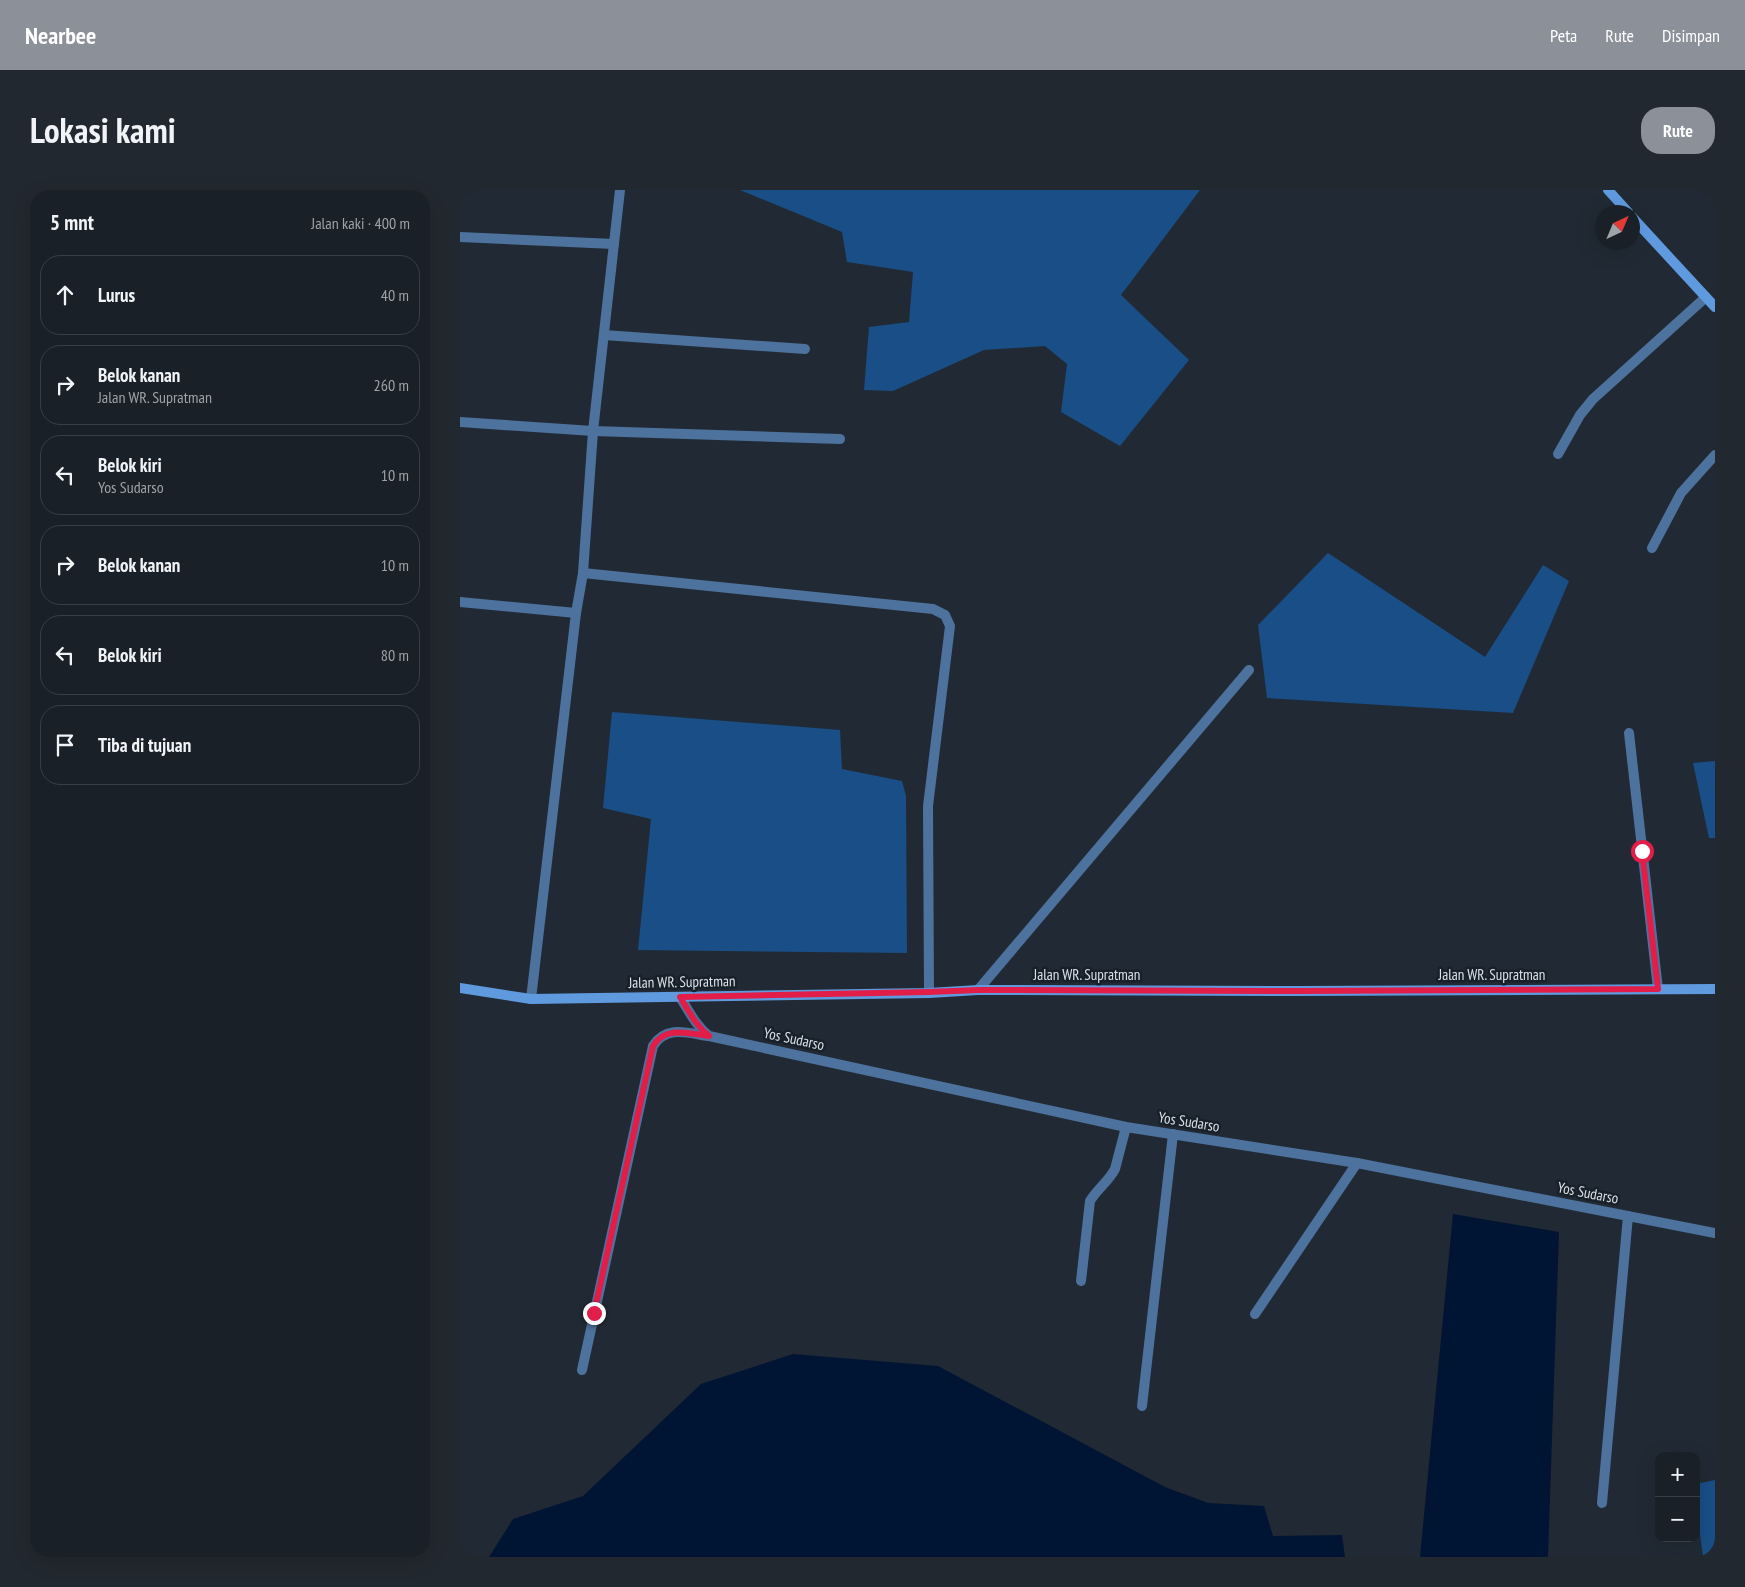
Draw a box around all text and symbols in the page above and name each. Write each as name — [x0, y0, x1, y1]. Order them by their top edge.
text: Nearbee — [25, 20, 96, 51]
text: Peta — [1550, 24, 1577, 47]
text: Rute — [1605, 24, 1634, 47]
text: Disimpan — [1662, 24, 1720, 47]
text: Lokasi kami — [30, 107, 176, 153]
button: Rute — [1641, 107, 1715, 154]
north arrow — [1595, 205, 1640, 250]
text: 5 mnt — [50, 209, 94, 236]
text: Jalan kaki · 400 m — [311, 213, 410, 233]
icon: ahead — [51, 281, 79, 309]
text: Lurus — [98, 283, 135, 307]
text: 40 m — [381, 285, 409, 305]
text: Belok kanan — [98, 363, 180, 387]
icon: right — [51, 371, 79, 399]
text: 260 m — [374, 375, 409, 395]
text: Jalan WR. Supratman — [98, 387, 212, 407]
text: Belok kiri — [98, 453, 162, 477]
icon: left — [51, 461, 79, 489]
text: 10 m — [381, 465, 409, 485]
text: Yos Sudarso — [98, 477, 164, 497]
icon: right — [51, 551, 79, 579]
text: Belok kanan — [98, 553, 180, 577]
text: 10 m — [381, 555, 409, 575]
icon: left — [51, 641, 79, 669]
text: Belok kiri — [98, 643, 162, 667]
text: 80 m — [381, 645, 409, 665]
icon: arrive — [51, 731, 79, 759]
text: Tiba di tujuan — [98, 733, 191, 757]
route start — [1631, 840, 1654, 863]
street label: Jalan WR. Supratman — [1033, 965, 1140, 984]
street label: Jalan WR. Supratman — [1438, 965, 1545, 984]
street label: Jalan WR. Supratman — [627, 971, 736, 992]
street label: Yos Sudarso — [762, 1023, 826, 1054]
street label: Yos Sudarso — [1157, 1107, 1221, 1136]
street label: Yos Sudarso — [1556, 1177, 1620, 1208]
route end — [583, 1302, 606, 1325]
map controls — [1655, 1452, 1700, 1542]
button: + — [1655, 1452, 1700, 1497]
button: − — [1655, 1497, 1700, 1542]

